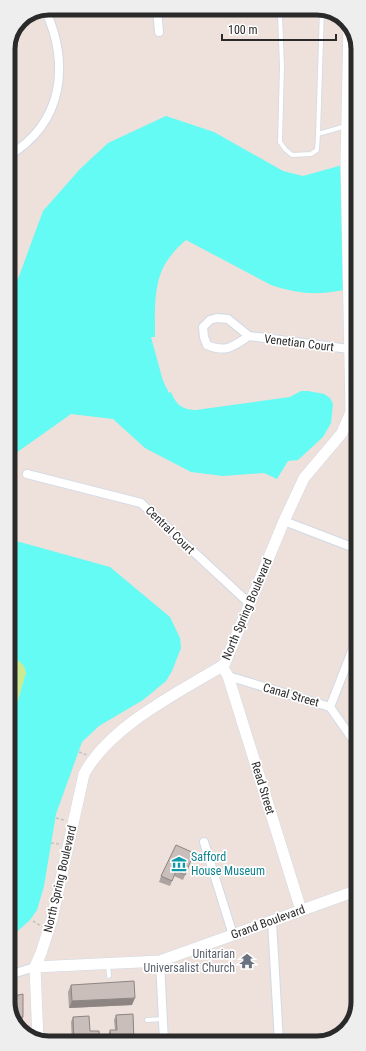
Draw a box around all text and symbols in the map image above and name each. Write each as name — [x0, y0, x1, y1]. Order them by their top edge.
scale bar — [222, 16, 336, 42]
text: 100 m — [228, 23, 258, 37]
street label: Venetian Court — [263, 332, 335, 354]
street label: Central Court — [143, 503, 198, 557]
street label: North Spring Boulevard — [219, 556, 275, 662]
street label: Canal Street — [261, 680, 321, 710]
street label: Read Street — [248, 760, 278, 817]
street label: North Spring Boulevard — [41, 824, 79, 934]
place label: Safford House Museum — [191, 850, 265, 878]
museum icon: Safford House Museum — [170, 855, 188, 873]
street label: Grand Boulevard — [229, 902, 307, 942]
place label: Unitarian Universalist Church — [144, 947, 235, 975]
temple icon: Unitarian Universalist Church — [238, 952, 256, 970]

